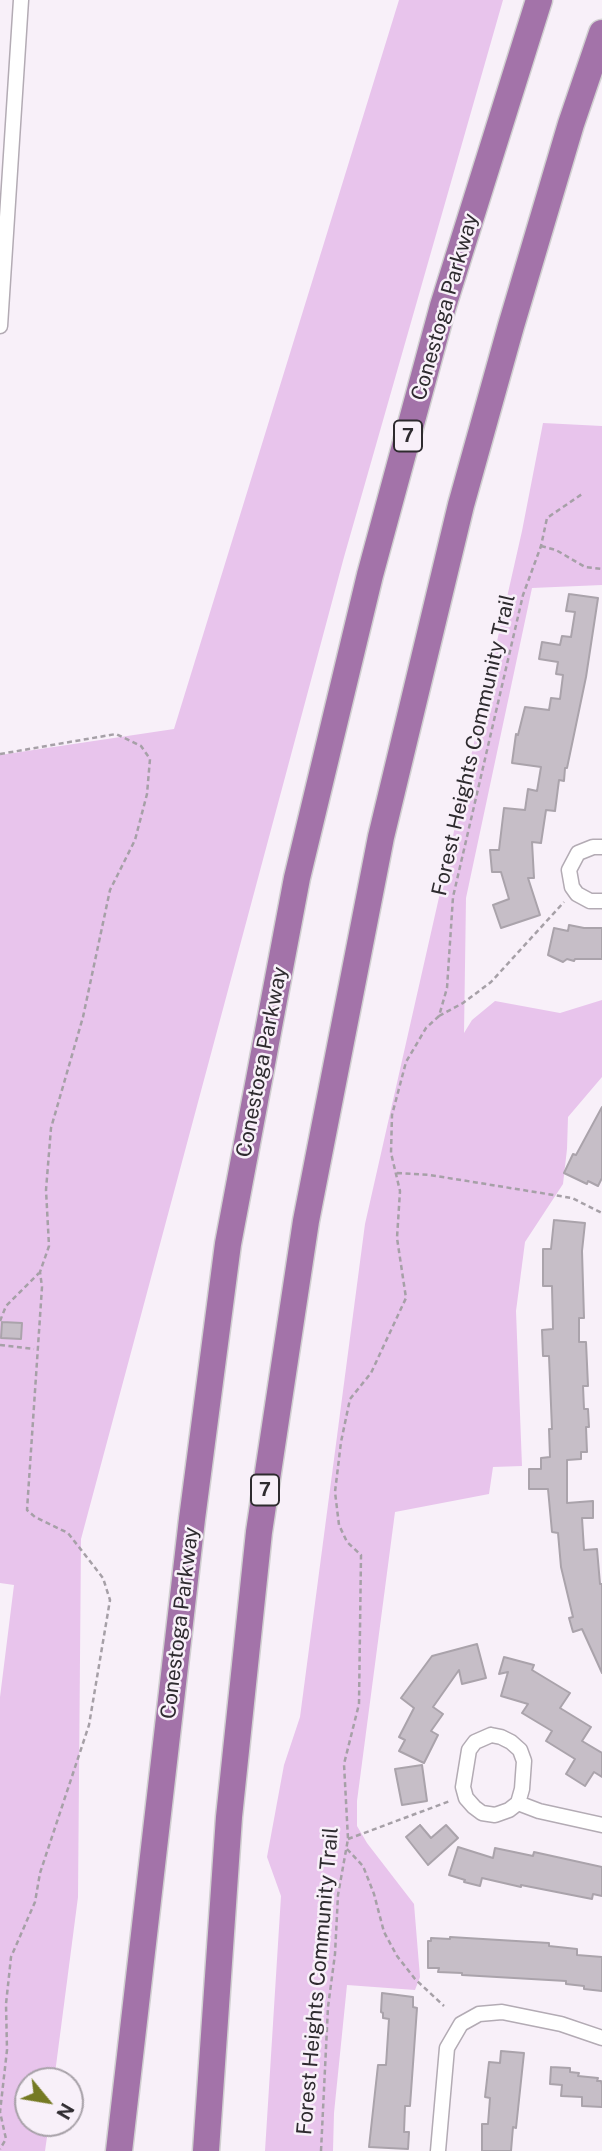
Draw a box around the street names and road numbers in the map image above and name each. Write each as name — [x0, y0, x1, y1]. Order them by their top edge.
street label: Conestoga Parkway — [406, 211, 484, 403]
road number: 7 — [394, 420, 422, 452]
street label: Forest Heights Community Trail — [427, 592, 521, 898]
street label: Conestoga Parkway — [231, 965, 293, 1159]
road number: 7 — [251, 1474, 279, 1506]
street label: Conestoga Parkway — [156, 1525, 204, 1721]
street label: Forest Heights Community Trail — [292, 1826, 344, 2136]

